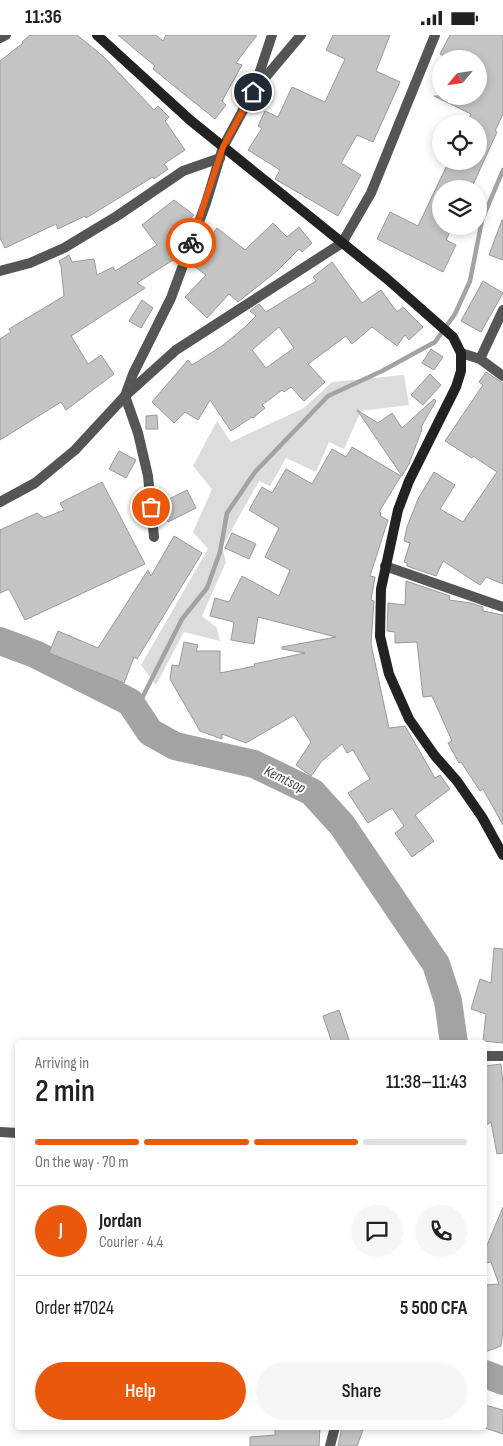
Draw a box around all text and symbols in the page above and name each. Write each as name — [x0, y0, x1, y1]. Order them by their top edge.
text: 11:36 — [25, 6, 62, 29]
north arrow — [432, 50, 488, 105]
map controls — [432, 50, 487, 235]
pin — [232, 71, 274, 113]
icon: home — [239, 78, 267, 106]
button: locate — [432, 115, 487, 170]
button: layers — [432, 180, 487, 235]
courier — [166, 218, 216, 268]
icon: bike — [177, 229, 205, 257]
pin — [130, 486, 172, 528]
icon: bag — [137, 493, 165, 521]
water label: Kemtsop — [261, 761, 309, 798]
text: Arriving in — [35, 1054, 89, 1073]
text: 11:38–11:43 — [386, 1071, 467, 1094]
text: 2 min — [35, 1072, 95, 1111]
text: On the way · 70 m — [35, 1153, 128, 1172]
button: chat — [351, 1205, 403, 1257]
button: phone — [415, 1205, 467, 1257]
text: Jordan — [99, 1210, 142, 1233]
text: J — [59, 1219, 63, 1242]
text: Courier · 4.4 — [99, 1233, 163, 1252]
text: Order #7024 — [35, 1297, 114, 1320]
text: 5 500 CFA — [400, 1297, 467, 1320]
button: Help — [35, 1362, 246, 1420]
button: Share — [256, 1362, 467, 1420]

